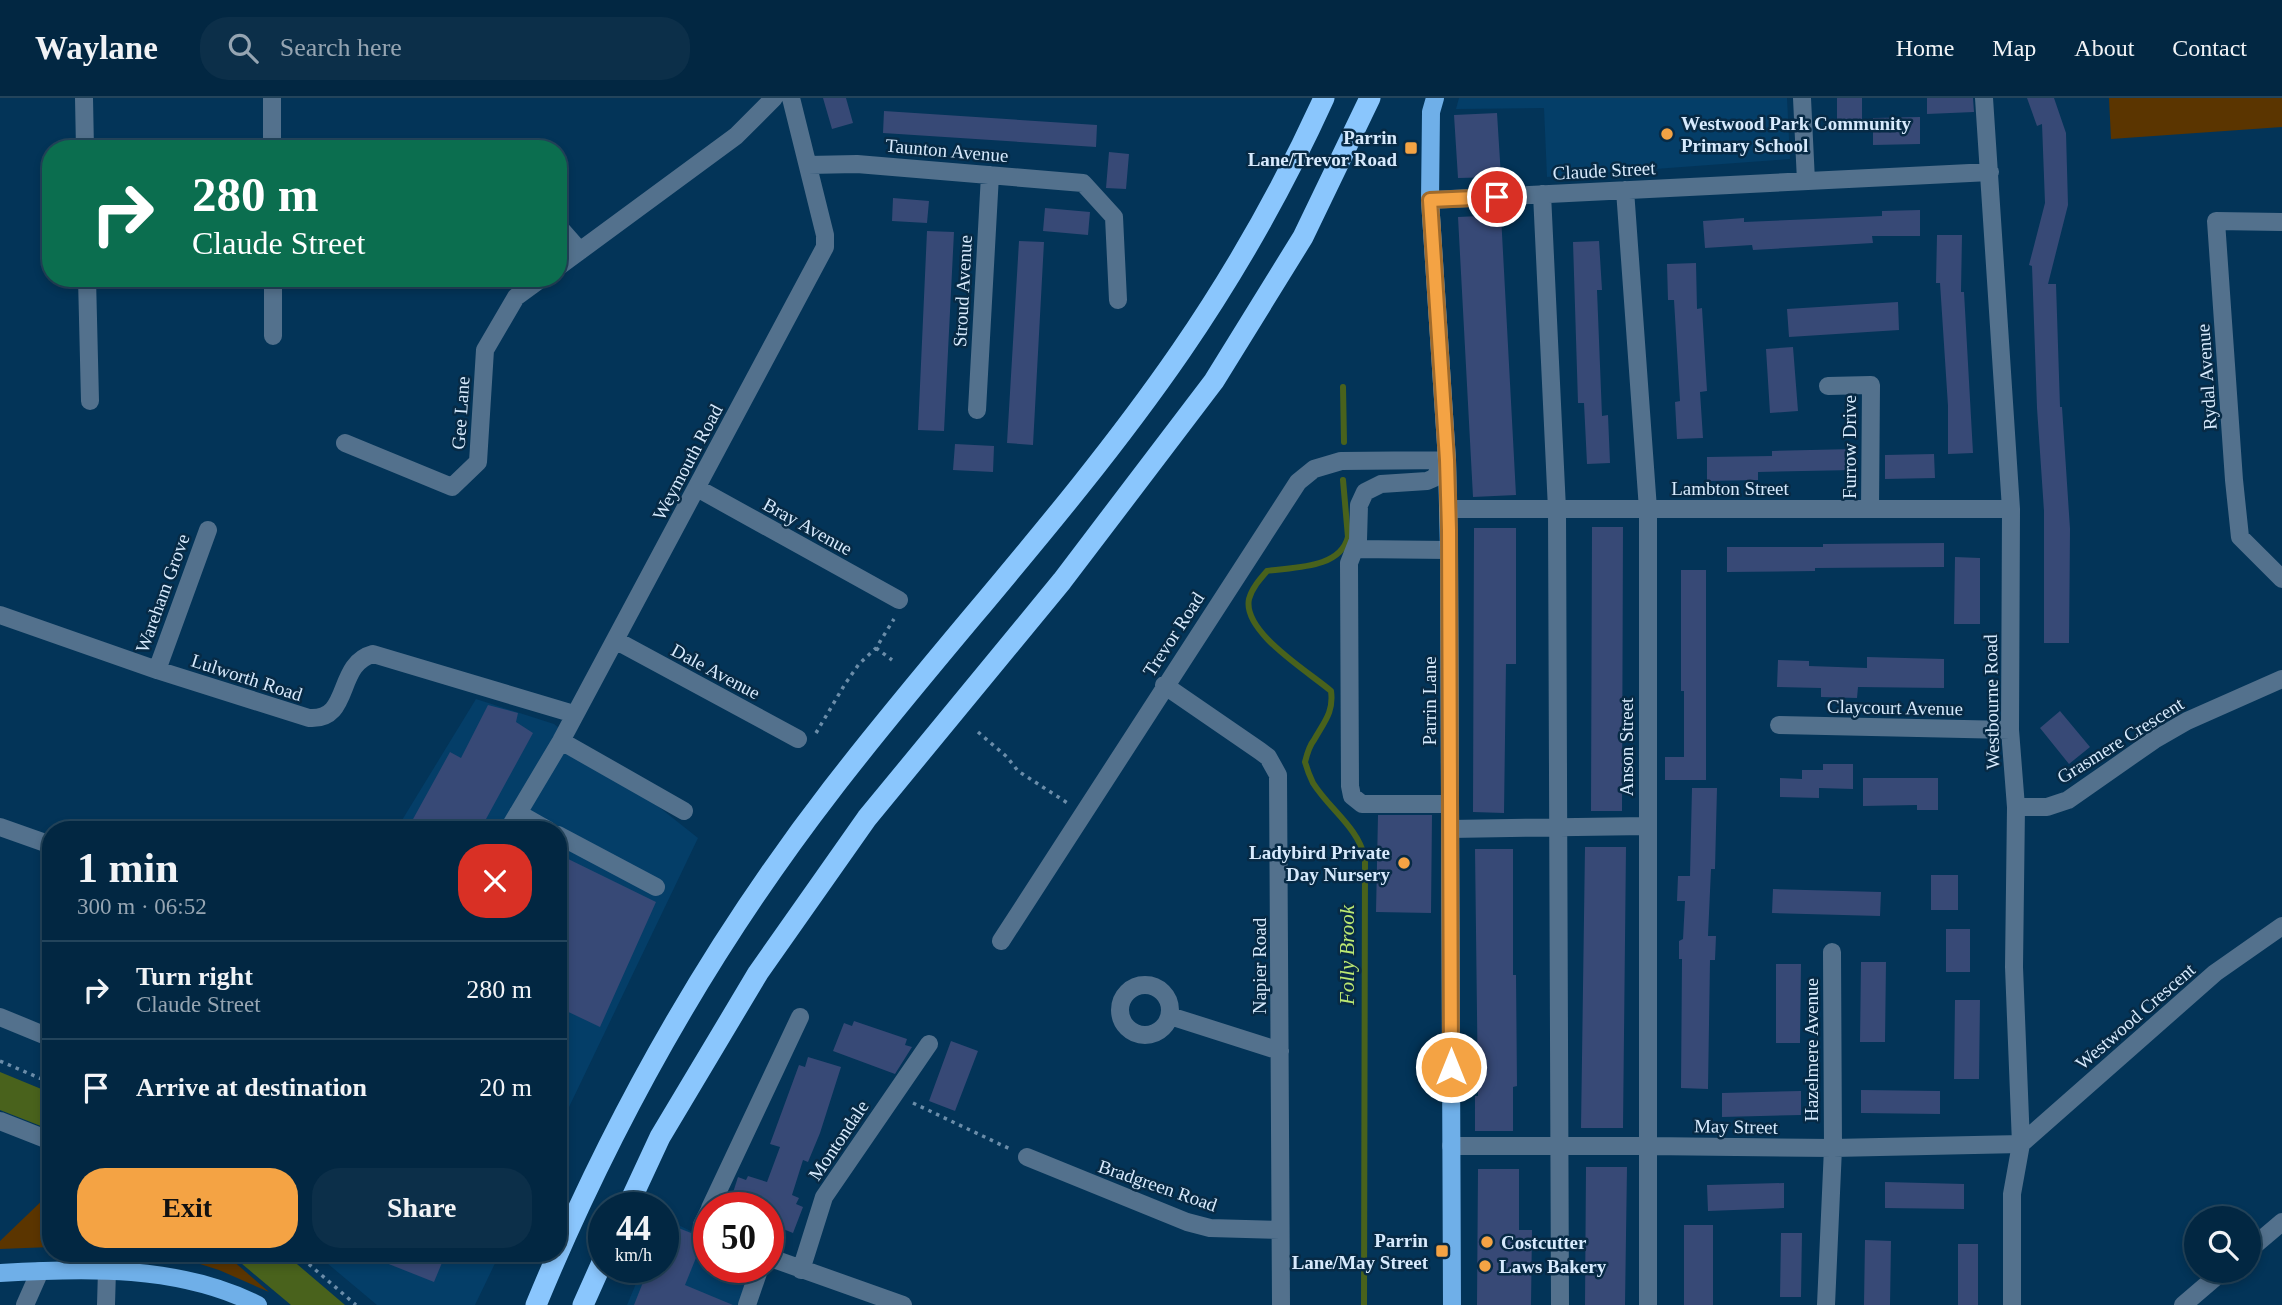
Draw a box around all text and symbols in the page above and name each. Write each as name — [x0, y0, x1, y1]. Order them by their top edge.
search box — [200, 17, 690, 80]
icon: search — [224, 29, 262, 67]
text: Waylane — [35, 30, 158, 66]
text: Search here — [280, 33, 402, 62]
text: Home — [1896, 35, 1954, 61]
text: Map — [1992, 35, 2036, 61]
text: About — [2074, 35, 2134, 61]
text: Contact — [2172, 35, 2247, 61]
place label: Westwood Park Community Primary School — [1681, 113, 1912, 156]
marker: Westwood Park Community Primary School — [1659, 126, 1675, 142]
place label: Parrin Lane/Trevor Road — [1248, 127, 1397, 170]
street label: Taunton Avenue — [885, 135, 1009, 166]
marker: Parrin Lane/Trevor Road — [1403, 140, 1419, 156]
street label: Claude Street — [1552, 157, 1657, 184]
text: 280 m — [192, 167, 319, 222]
pin — [1467, 167, 1527, 227]
icon: right — [77, 168, 168, 259]
icon: arrive — [1478, 178, 1516, 216]
text: Claude Street — [192, 225, 365, 261]
street label: Stroud Avenue — [949, 235, 976, 348]
street label: Rydal Avenue — [2192, 323, 2221, 431]
street label: Gee Lane — [447, 376, 474, 450]
street label: Furrow Drive — [1839, 395, 1860, 499]
street label: Weymouth Road — [648, 400, 727, 524]
street label: Lambton Street — [1671, 478, 1790, 499]
street label: Bray Avenue — [760, 493, 856, 559]
street label: Wareham Grove — [131, 531, 194, 655]
street label: Trevor Road — [1139, 588, 1209, 680]
street label: Westbourne Road — [1980, 634, 2003, 770]
street label: Dale Avenue — [668, 639, 764, 704]
street label: Lulworth Road — [189, 650, 306, 705]
street label: Parrin Lane — [1419, 656, 1440, 746]
street label: Grasmere Crescent — [2053, 693, 2188, 788]
street label: Claycourt Avenue — [1827, 696, 1963, 719]
street label: Anson Street — [1616, 697, 1637, 796]
place label: Ladybird Private Day Nursery — [1249, 842, 1390, 885]
button: close — [458, 844, 532, 918]
text: 1 min — [77, 845, 179, 891]
marker: Ladybird Private Day Nursery — [1396, 855, 1412, 871]
text: 300 m · 06:52 — [77, 894, 207, 919]
water label: Folly Brook — [1335, 904, 1359, 1006]
street label: Napier Road — [1249, 917, 1270, 1014]
street label: Westwood Crescent — [2071, 958, 2200, 1074]
text: Turn right — [136, 962, 253, 991]
icon: right — [77, 971, 115, 1009]
text: 280 m — [466, 975, 532, 1004]
street label: Hazelmere Avenue — [1801, 978, 1822, 1122]
text: Claude Street — [136, 992, 261, 1017]
position arrow — [1414, 1030, 1488, 1104]
icon: arrive — [77, 1069, 115, 1107]
text: Arrive at destination — [136, 1073, 367, 1102]
text: 20 m — [479, 1073, 532, 1102]
street label: Montondale — [804, 1096, 873, 1184]
street label: May Street — [1694, 1115, 1779, 1138]
street label: Bradgreen Road — [1096, 1155, 1220, 1216]
button: Exit — [77, 1168, 298, 1248]
button: Share — [312, 1168, 532, 1248]
speed limit sign: 50 — [693, 1192, 784, 1283]
map controls — [2184, 1206, 2261, 1283]
button: search — [2184, 1206, 2261, 1283]
text: 44 — [616, 1209, 651, 1248]
place label: Parrin Lane/May Street — [1292, 1230, 1429, 1273]
place label: Costcutter — [1501, 1232, 1587, 1253]
marker: Costcutter — [1479, 1234, 1495, 1250]
marker: Parrin Lane/May Street — [1434, 1243, 1450, 1259]
text: km/h — [615, 1245, 652, 1265]
place label: Laws Bakery — [1499, 1256, 1607, 1277]
marker: Laws Bakery — [1477, 1258, 1493, 1274]

